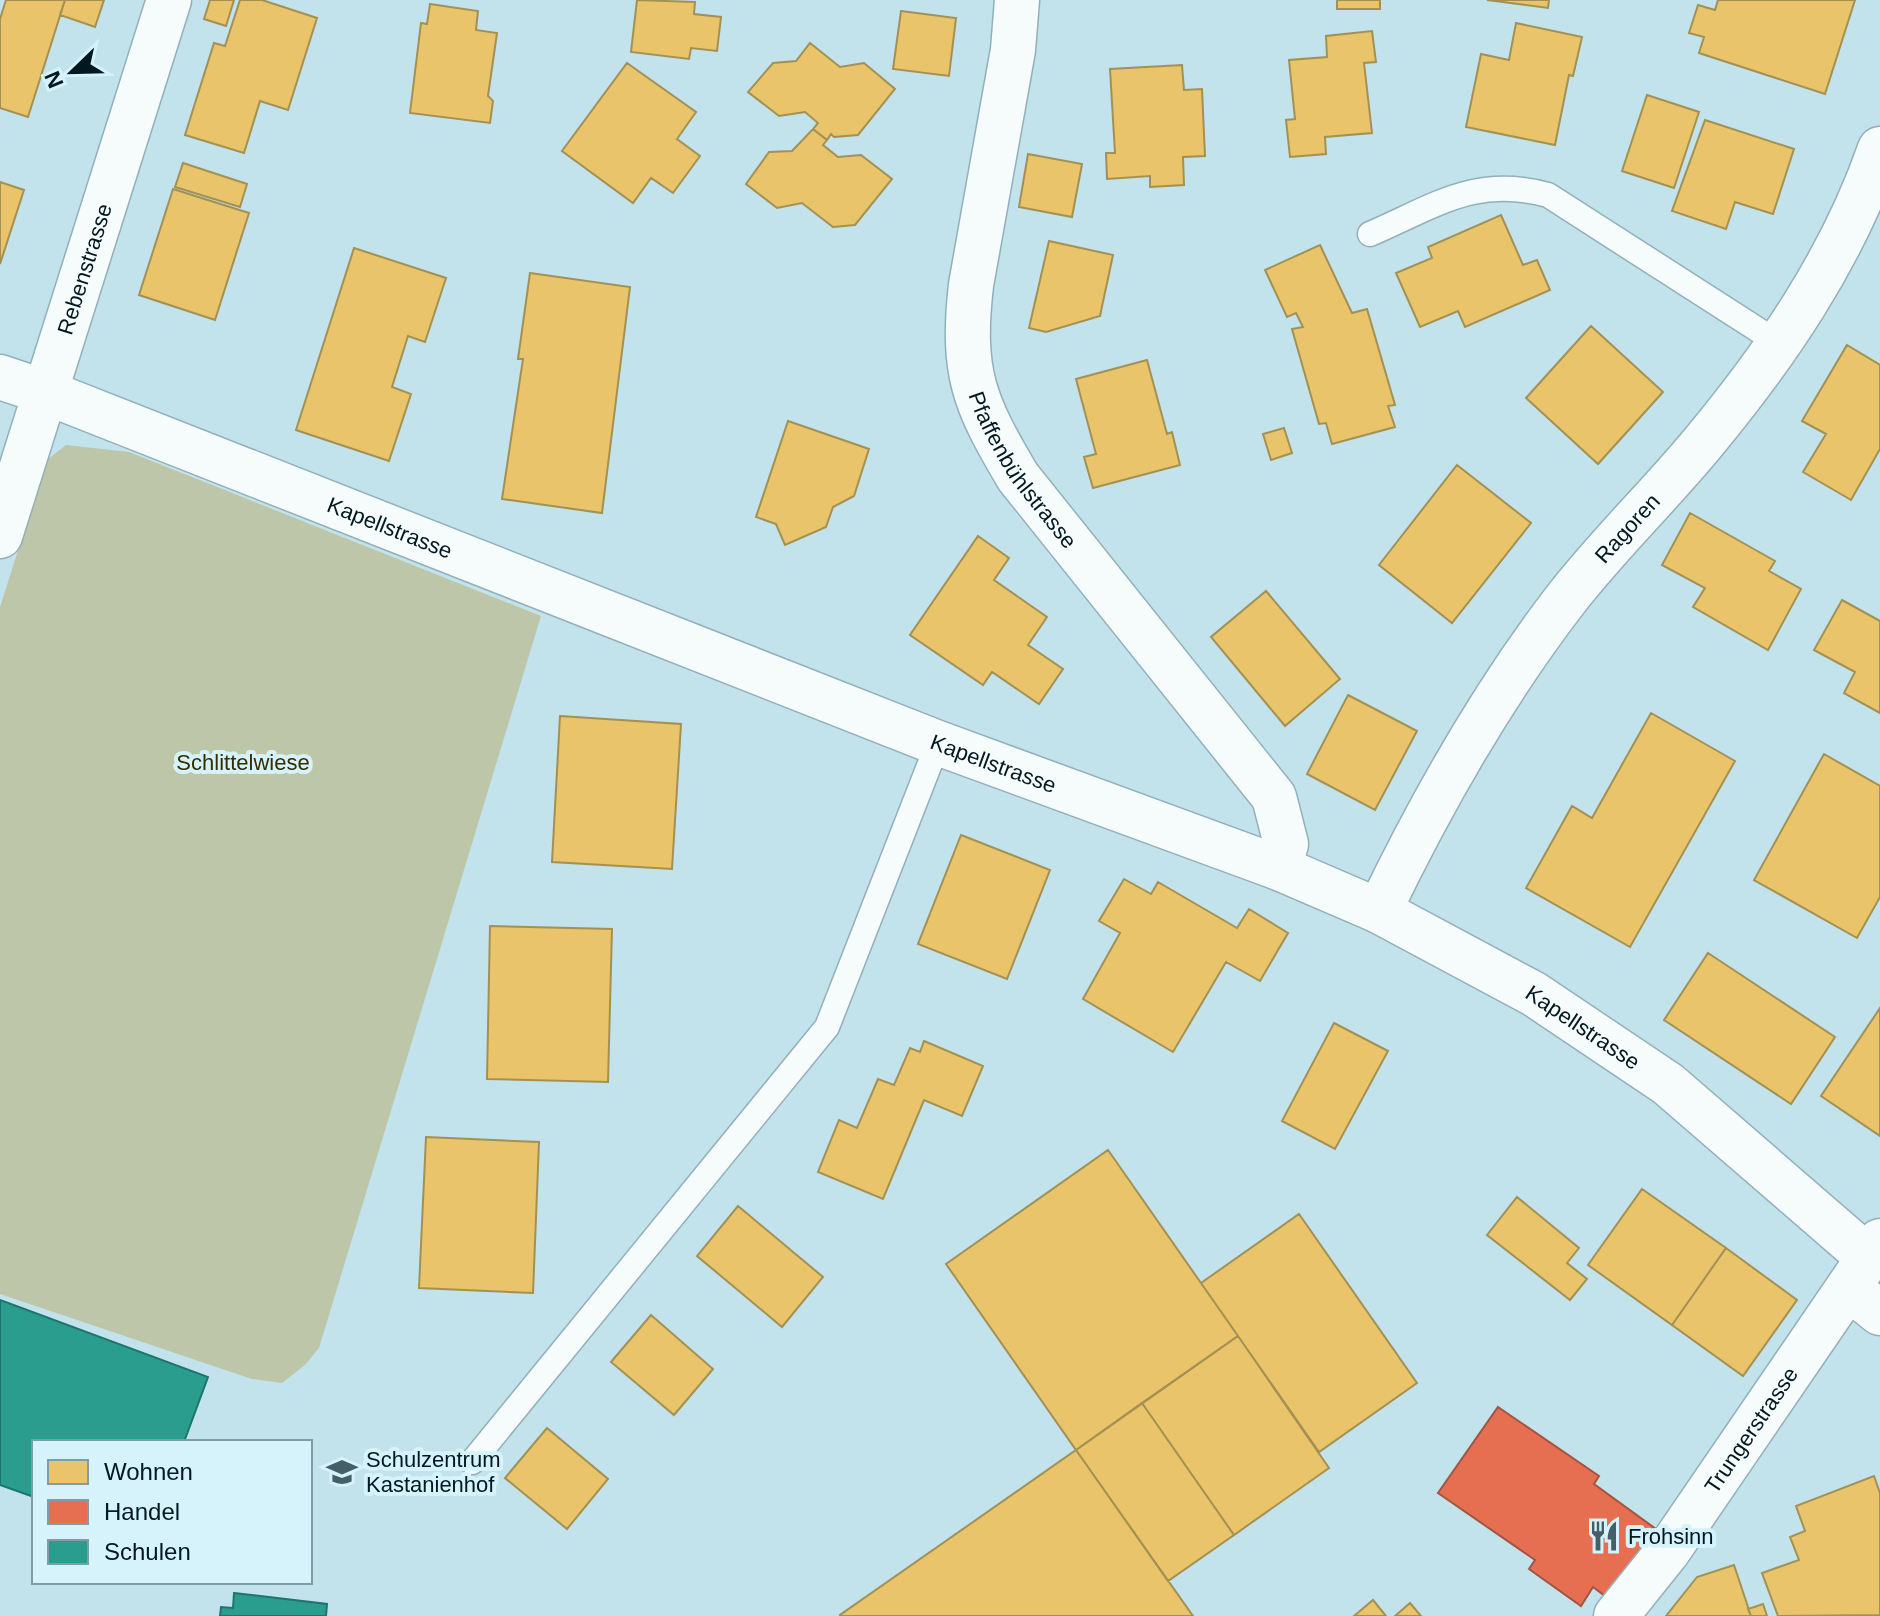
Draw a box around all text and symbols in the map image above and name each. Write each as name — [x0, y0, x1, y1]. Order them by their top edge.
north arrow — [32, 32, 112, 112]
text: N — [39, 67, 69, 92]
street label: Rebenstrasse — [52, 200, 117, 337]
street label: Pfaffenbühlstrasse — [964, 388, 1082, 553]
street label: Ragoren — [1589, 488, 1665, 568]
street label: Kapellstrasse — [324, 492, 456, 563]
street label: Kapellstrasse — [927, 729, 1060, 798]
park label: Schlittelwiese — [176, 750, 310, 775]
street label: Kapellstrasse — [1521, 980, 1645, 1074]
street label: Trungerstrasse — [1699, 1362, 1803, 1498]
legend — [32, 1440, 312, 1584]
place label: Schulzentrum Kastanienhof — [366, 1447, 501, 1497]
school or university icon: Schulzentrum Kastanienhof — [325, 1455, 359, 1489]
text: Wohnen — [104, 1458, 193, 1485]
text: Handel — [104, 1498, 180, 1525]
restaurant icon: Frohsinn — [1587, 1519, 1621, 1553]
place label: Frohsinn — [1628, 1524, 1714, 1549]
text: Schulen — [104, 1538, 191, 1565]

